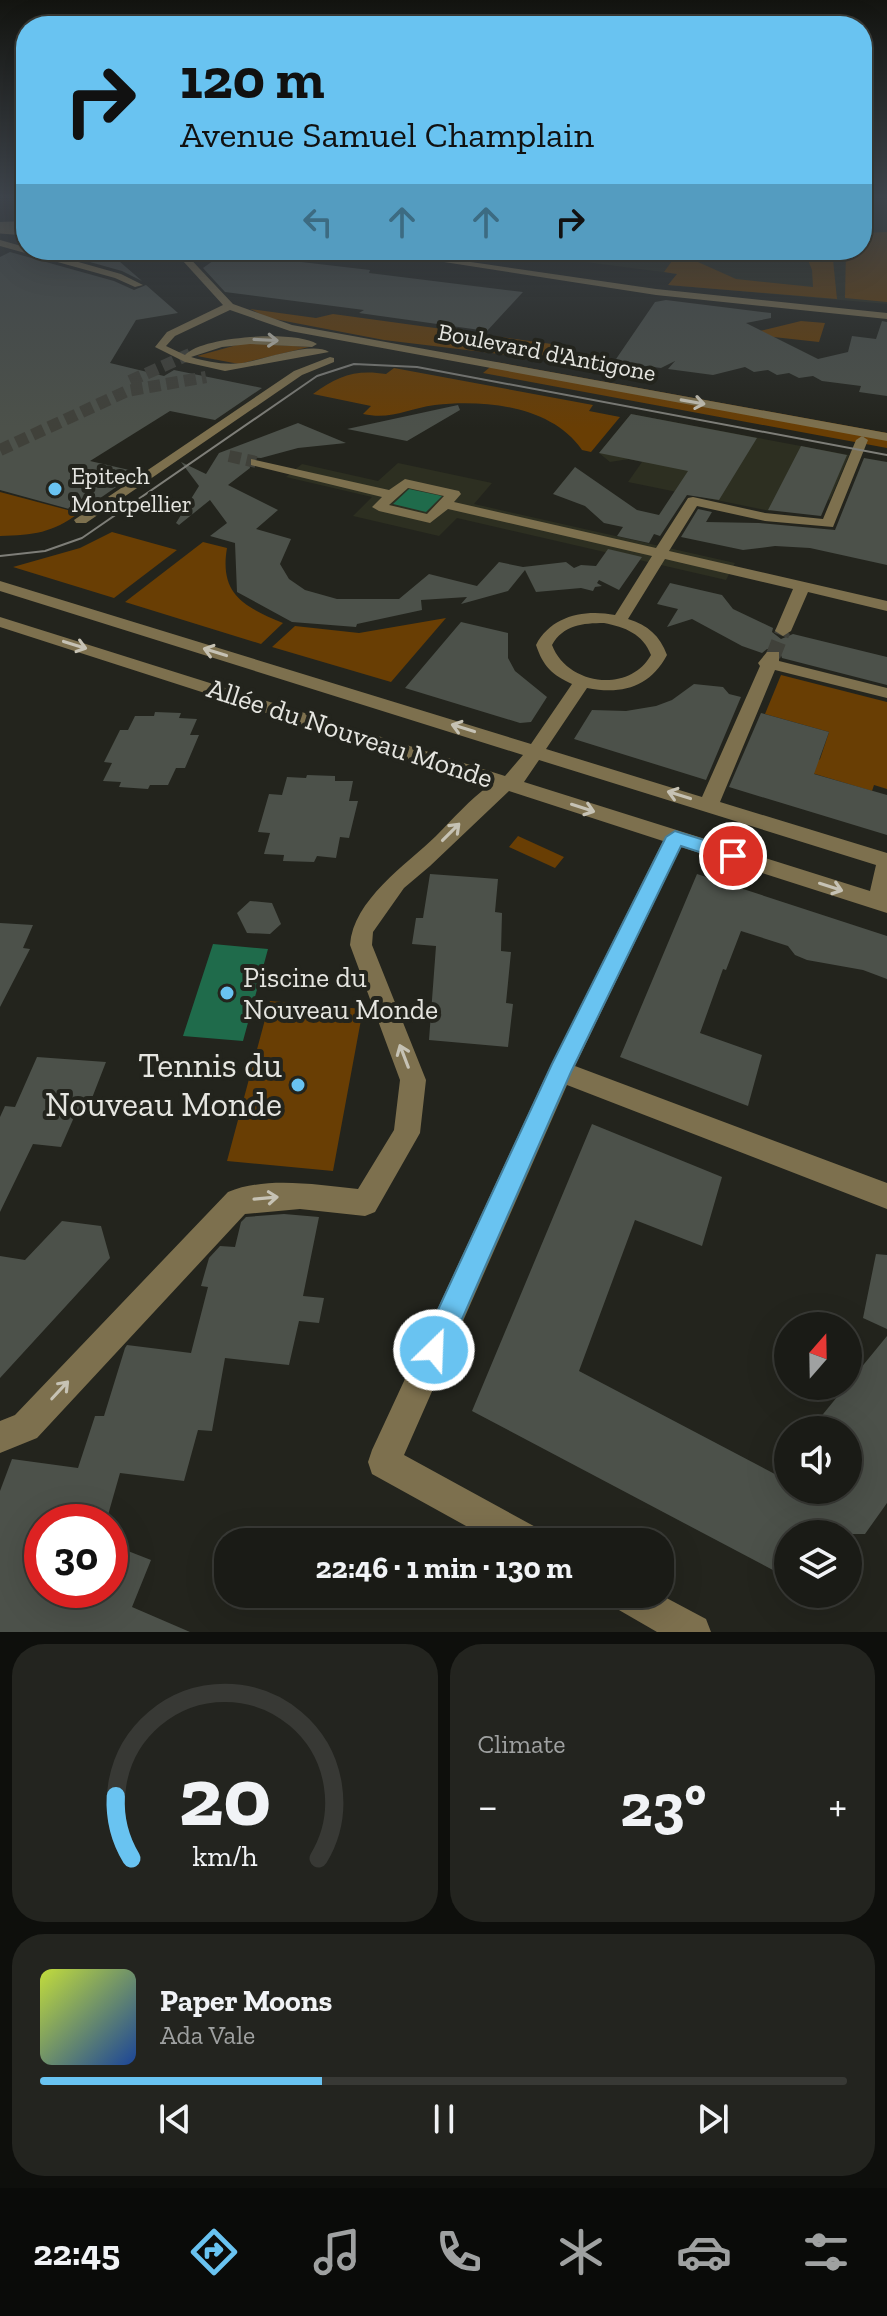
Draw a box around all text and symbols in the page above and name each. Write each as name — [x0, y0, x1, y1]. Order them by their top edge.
text: 120 m — [180, 45, 324, 112]
icon: right — [48, 48, 152, 152]
text: Avenue Samuel Champlain — [180, 113, 594, 156]
icon: left — [296, 200, 340, 244]
icon: ahead — [380, 200, 424, 244]
icon: ahead — [464, 200, 508, 244]
icon: right — [548, 200, 592, 244]
street label: Boulevard d'Antigone — [436, 317, 658, 387]
one-way arrow — [252, 333, 279, 348]
one-way arrow — [680, 396, 705, 411]
place label: Epitech Montpellier — [71, 461, 192, 518]
marker: Epitech Montpellier — [46, 480, 64, 498]
one-way arrow — [61, 638, 87, 653]
one-way arrow — [202, 643, 227, 658]
street label: Allée du Nouveau Monde — [203, 671, 497, 795]
one-way arrow — [451, 720, 477, 735]
one-way arrow — [667, 787, 693, 802]
one-way arrow — [570, 802, 595, 816]
pin — [699, 822, 767, 890]
one-way arrow — [441, 823, 460, 842]
icon: arrive — [711, 834, 755, 878]
one-way arrow — [817, 880, 843, 895]
place label: Piscine du Nouveau Monde — [243, 961, 438, 1026]
marker: Piscine du Nouveau Monde — [218, 984, 236, 1002]
one-way arrow — [396, 1044, 410, 1069]
place label: Tennis du Nouveau Monde — [45, 1045, 282, 1125]
marker: Tennis du Nouveau Monde — [289, 1076, 307, 1094]
one-way arrow — [252, 1191, 279, 1206]
position arrow — [392, 1308, 476, 1392]
north arrow — [774, 1312, 862, 1400]
map controls — [774, 1312, 862, 1608]
one-way arrow — [51, 1381, 69, 1401]
button: sound — [774, 1416, 862, 1504]
speed limit sign: 30 — [24, 1504, 128, 1608]
button: layers — [774, 1520, 862, 1608]
text: 22:46 · 1 min · 130 m — [315, 1550, 573, 1586]
text: Climate — [478, 1728, 565, 1760]
text: 20 — [178, 1746, 271, 1846]
text: 23° — [620, 1769, 706, 1841]
text: − — [478, 1779, 498, 1832]
text: + — [828, 1779, 847, 1832]
text: km/h — [192, 1839, 257, 1873]
text: Paper Moons — [160, 1983, 332, 2019]
text: Ada Vale — [160, 2019, 255, 2051]
icon: previous — [153, 2097, 197, 2141]
icon: pause — [422, 2097, 466, 2141]
icon: next — [691, 2097, 735, 2141]
icon: directions — [186, 2224, 242, 2280]
icon: music — [309, 2224, 365, 2280]
icon: phone — [431, 2224, 487, 2280]
icon: climate — [553, 2224, 609, 2280]
icon: car — [676, 2224, 732, 2280]
icon: filters — [798, 2224, 854, 2280]
text: 22:45 — [33, 2231, 120, 2274]

